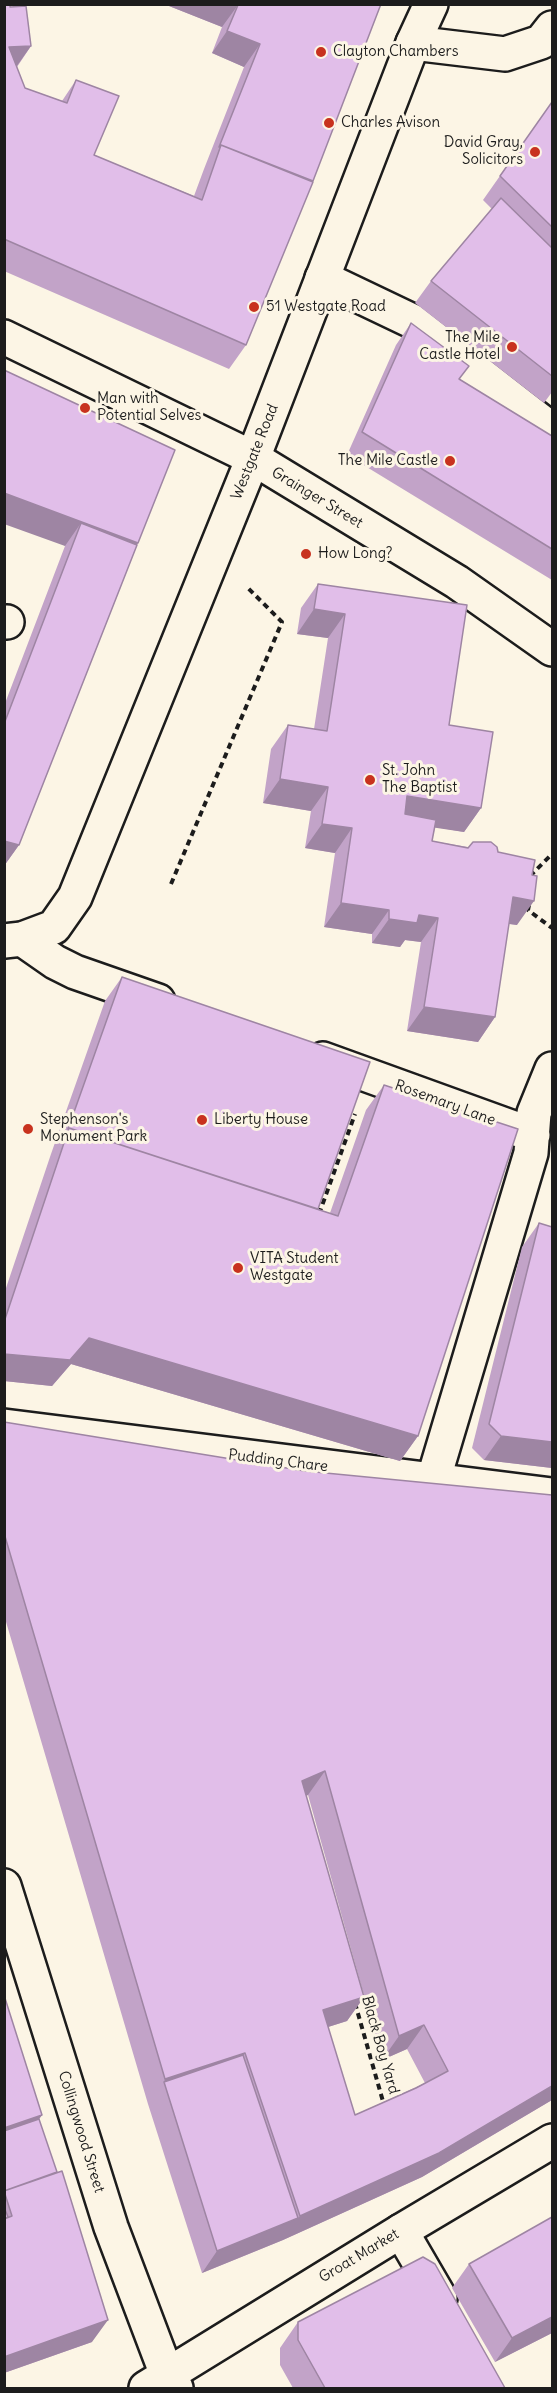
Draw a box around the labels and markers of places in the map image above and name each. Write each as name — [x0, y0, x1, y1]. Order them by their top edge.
place label: Clayton Chambers — [333, 43, 459, 61]
marker: Clayton Chambers — [314, 45, 328, 59]
place label: Charles Avison — [341, 114, 440, 132]
marker: Charles Avison — [322, 116, 336, 130]
place label: David Gray, Solicitors — [444, 134, 523, 169]
marker: David Gray, Solicitors — [528, 145, 542, 159]
place label: 51 Westgate Road — [266, 298, 386, 316]
marker: 51 Westgate Road — [247, 300, 261, 314]
place label: The Mile Castle Hotel — [419, 329, 500, 364]
marker: The Mile Castle Hotel — [505, 340, 519, 354]
place label: Man with Potential Selves — [97, 390, 201, 425]
marker: Man with Potential Selves — [78, 401, 92, 415]
place label: The Mile Castle — [338, 452, 438, 470]
marker: The Mile Castle — [443, 454, 457, 468]
place label: How Long? — [318, 545, 393, 563]
marker: How Long? — [299, 547, 313, 561]
place label: St. John The Baptist — [382, 762, 457, 797]
marker: St. John The Baptist — [363, 773, 377, 787]
place label: Stephenson's Monument Park — [40, 1111, 147, 1146]
place label: Liberty House — [214, 1111, 308, 1129]
marker: Liberty House — [195, 1113, 209, 1127]
marker: Stephenson's Monument Park — [21, 1122, 35, 1136]
place label: VITA Student Westgate — [250, 1250, 339, 1285]
marker: VITA Student Westgate — [231, 1261, 245, 1275]

